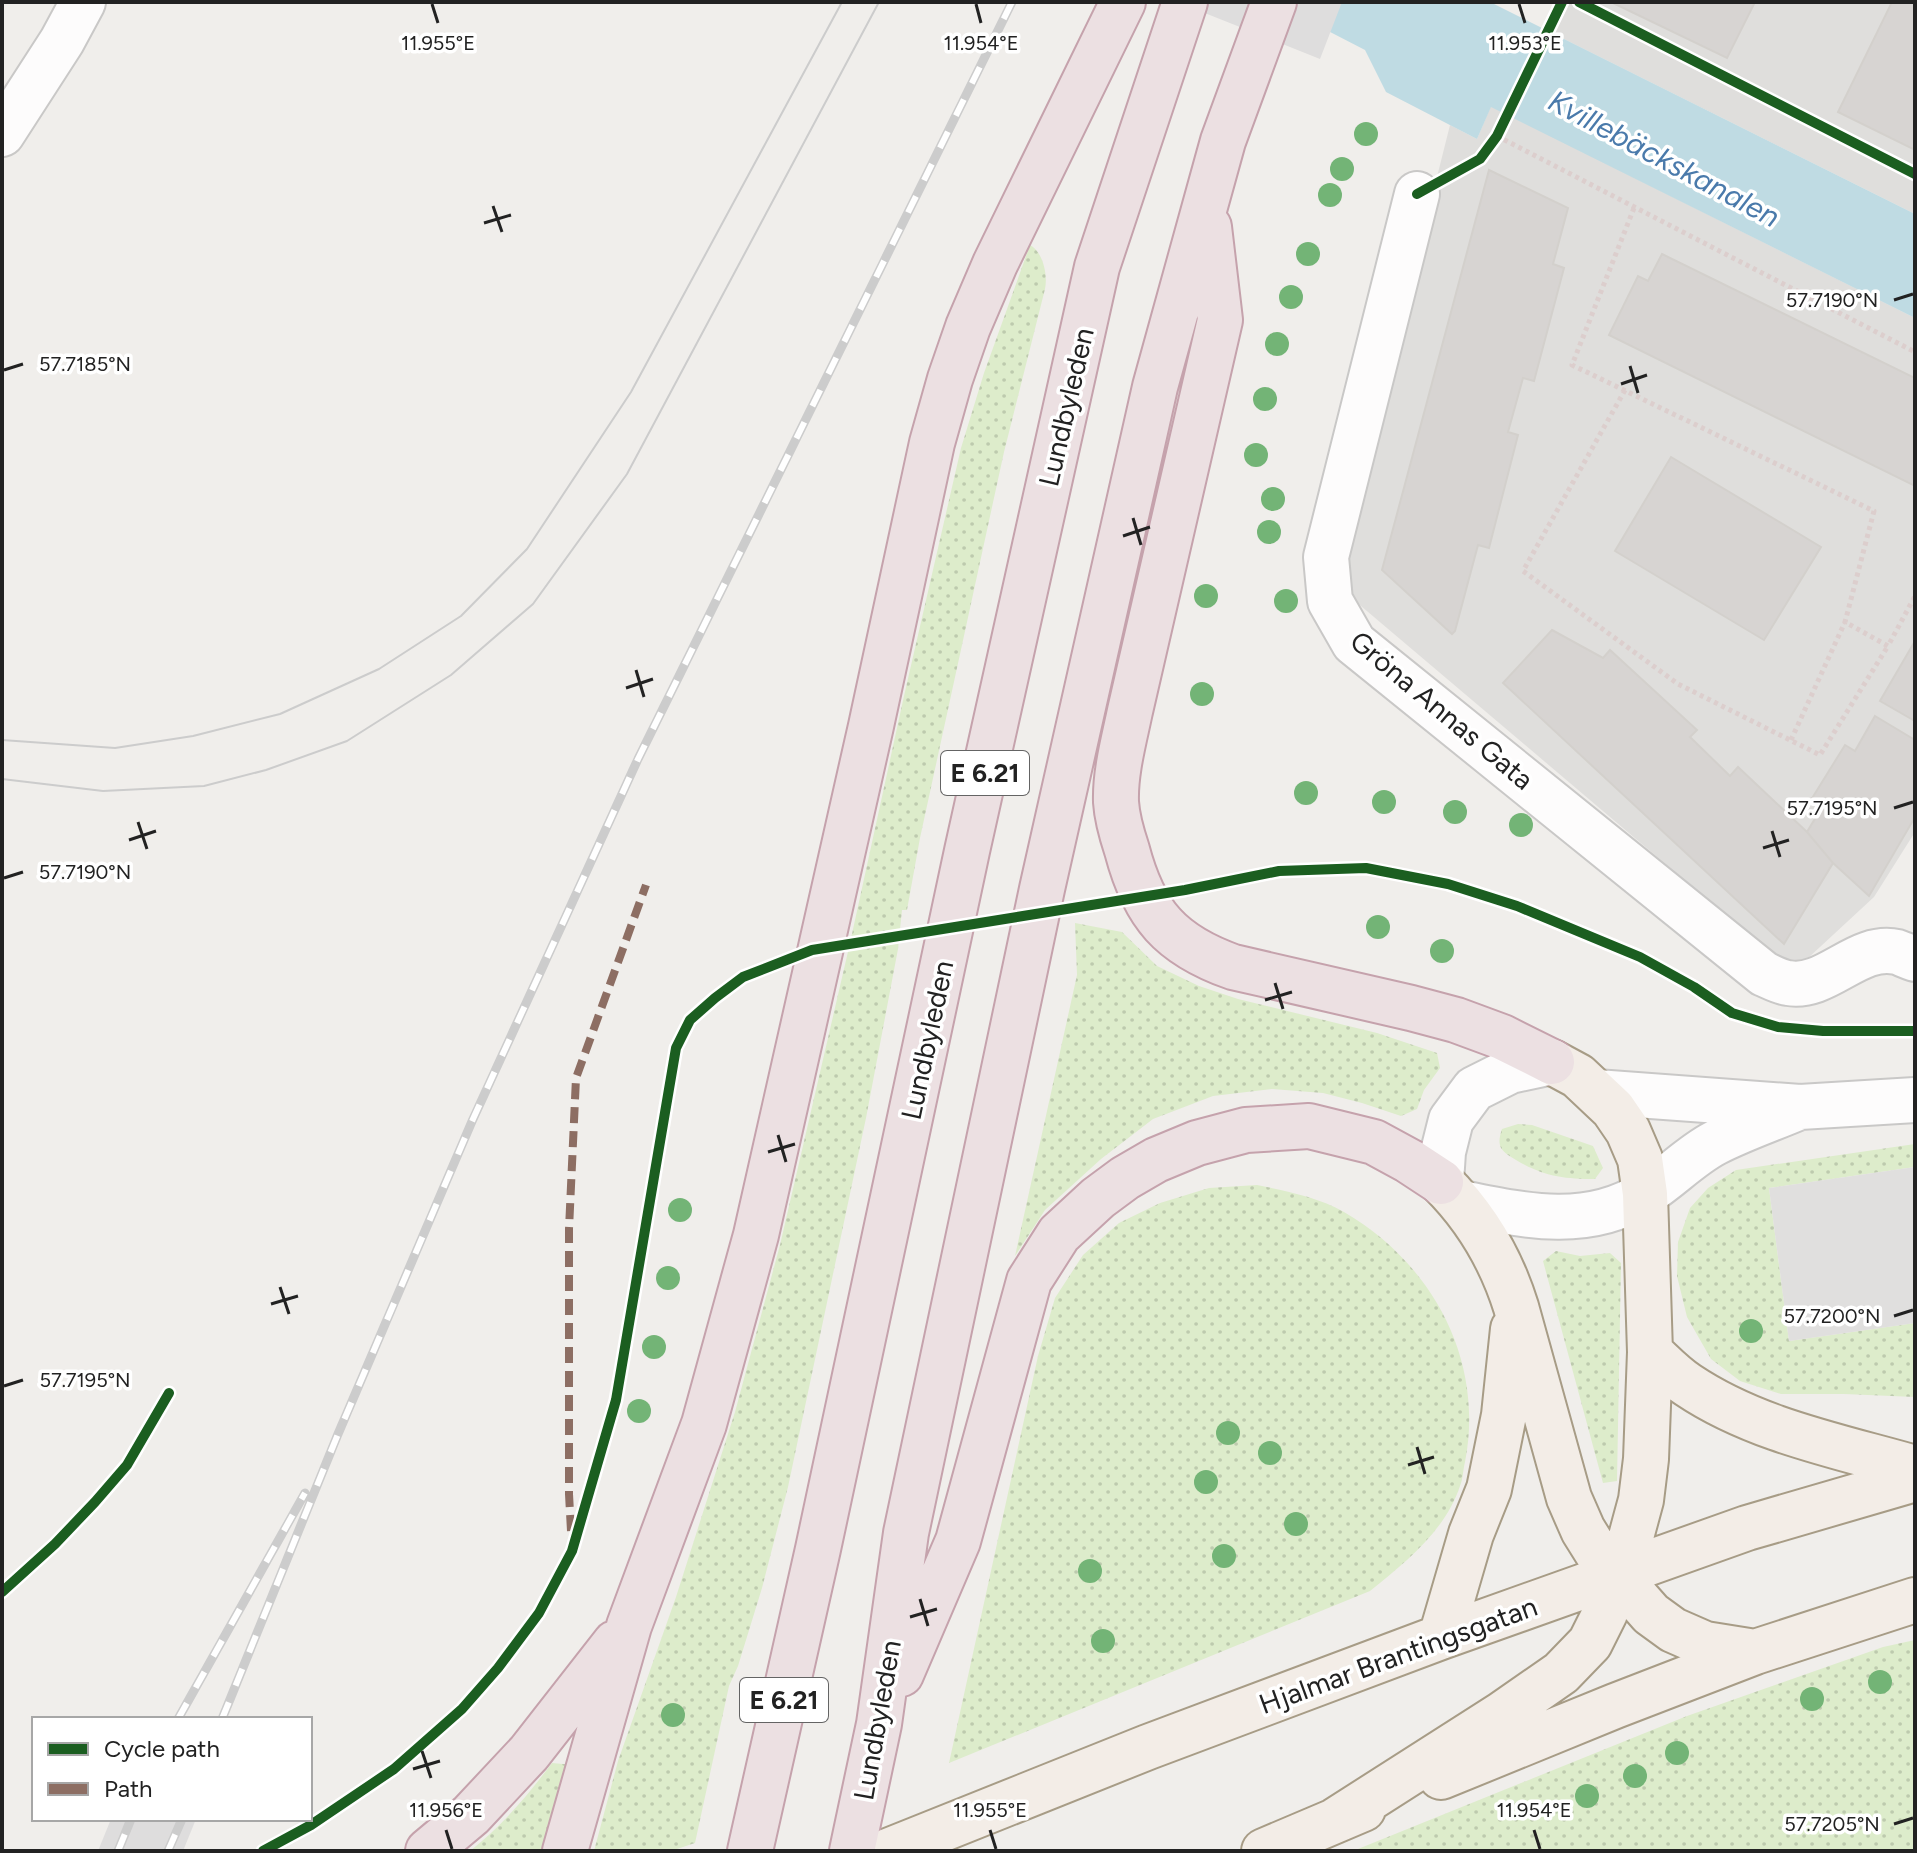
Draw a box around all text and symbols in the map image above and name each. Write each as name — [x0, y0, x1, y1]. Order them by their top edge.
text: 11.955°E — [401, 31, 475, 55]
text: 11.954°E — [943, 31, 1019, 55]
text: 11.953°E — [1488, 31, 1562, 55]
water label: Kvillebäckskanalen — [1542, 82, 1786, 235]
text: 57.7190°N — [1786, 288, 1878, 312]
street label: Lundbyleden — [1031, 324, 1101, 490]
text: 57.7185°N — [39, 352, 131, 376]
street label: Gröna Annas Gata — [1344, 624, 1540, 796]
road number: E 6.21 — [941, 751, 1029, 795]
text: 57.7195°N — [1786, 796, 1878, 820]
text: 57.7190°N — [39, 860, 131, 884]
street label: Lundbyleden — [894, 957, 960, 1123]
text: 57.7200°N — [1784, 1304, 1880, 1328]
text: 57.7195°N — [39, 1368, 131, 1392]
street label: Hjalmar Brantingsgatan — [1254, 1589, 1542, 1721]
street label: Lundbyleden — [846, 1637, 908, 1803]
road number: E 6.21 — [740, 1678, 828, 1722]
legend — [32, 1717, 312, 1821]
text: Cycle path — [104, 1734, 220, 1763]
text: Path — [104, 1774, 152, 1803]
text: 11.956°E — [409, 1798, 483, 1822]
text: 11.955°E — [953, 1798, 1027, 1822]
text: 11.954°E — [1496, 1798, 1572, 1822]
text: 57.7205°N — [1784, 1812, 1880, 1836]

